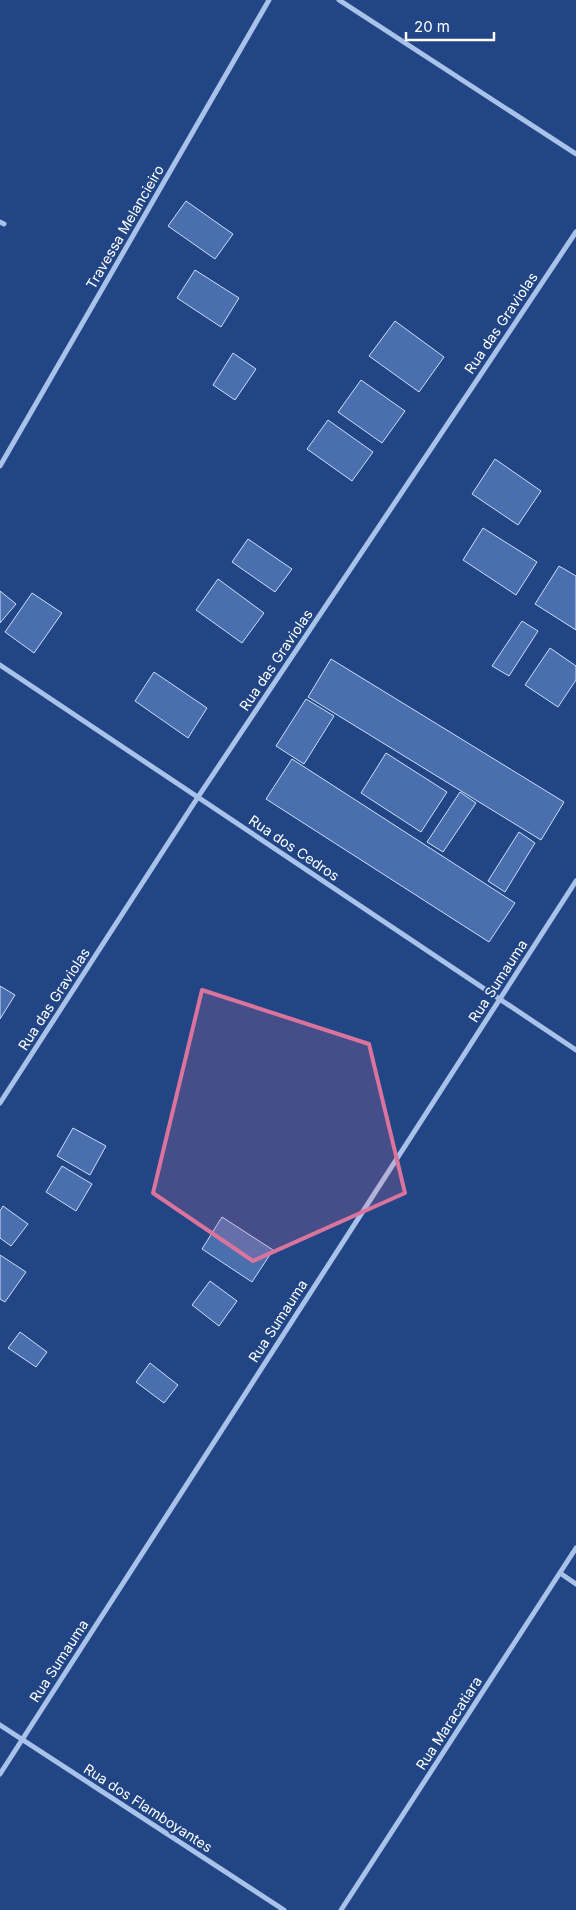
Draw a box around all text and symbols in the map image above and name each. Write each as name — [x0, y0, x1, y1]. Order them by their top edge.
scale bar — [406, 10, 494, 42]
text: 20 m — [414, 17, 450, 36]
street label: Travessa Melancieiro — [82, 162, 167, 292]
street label: Rua das Graviolas — [460, 269, 541, 377]
street label: Rua das Graviolas — [235, 606, 316, 714]
street label: Rua dos Cedros — [246, 811, 343, 884]
street label: Rua Sumauma — [465, 936, 531, 1025]
street label: Rua das Graviolas — [14, 944, 93, 1053]
street label: Rua Sumauma — [245, 1276, 311, 1365]
street label: Rua Sumauma — [26, 1616, 92, 1705]
street label: Rua Maracatiara — [412, 1673, 485, 1773]
street label: Rua dos Flamboyantes — [81, 1760, 216, 1856]

